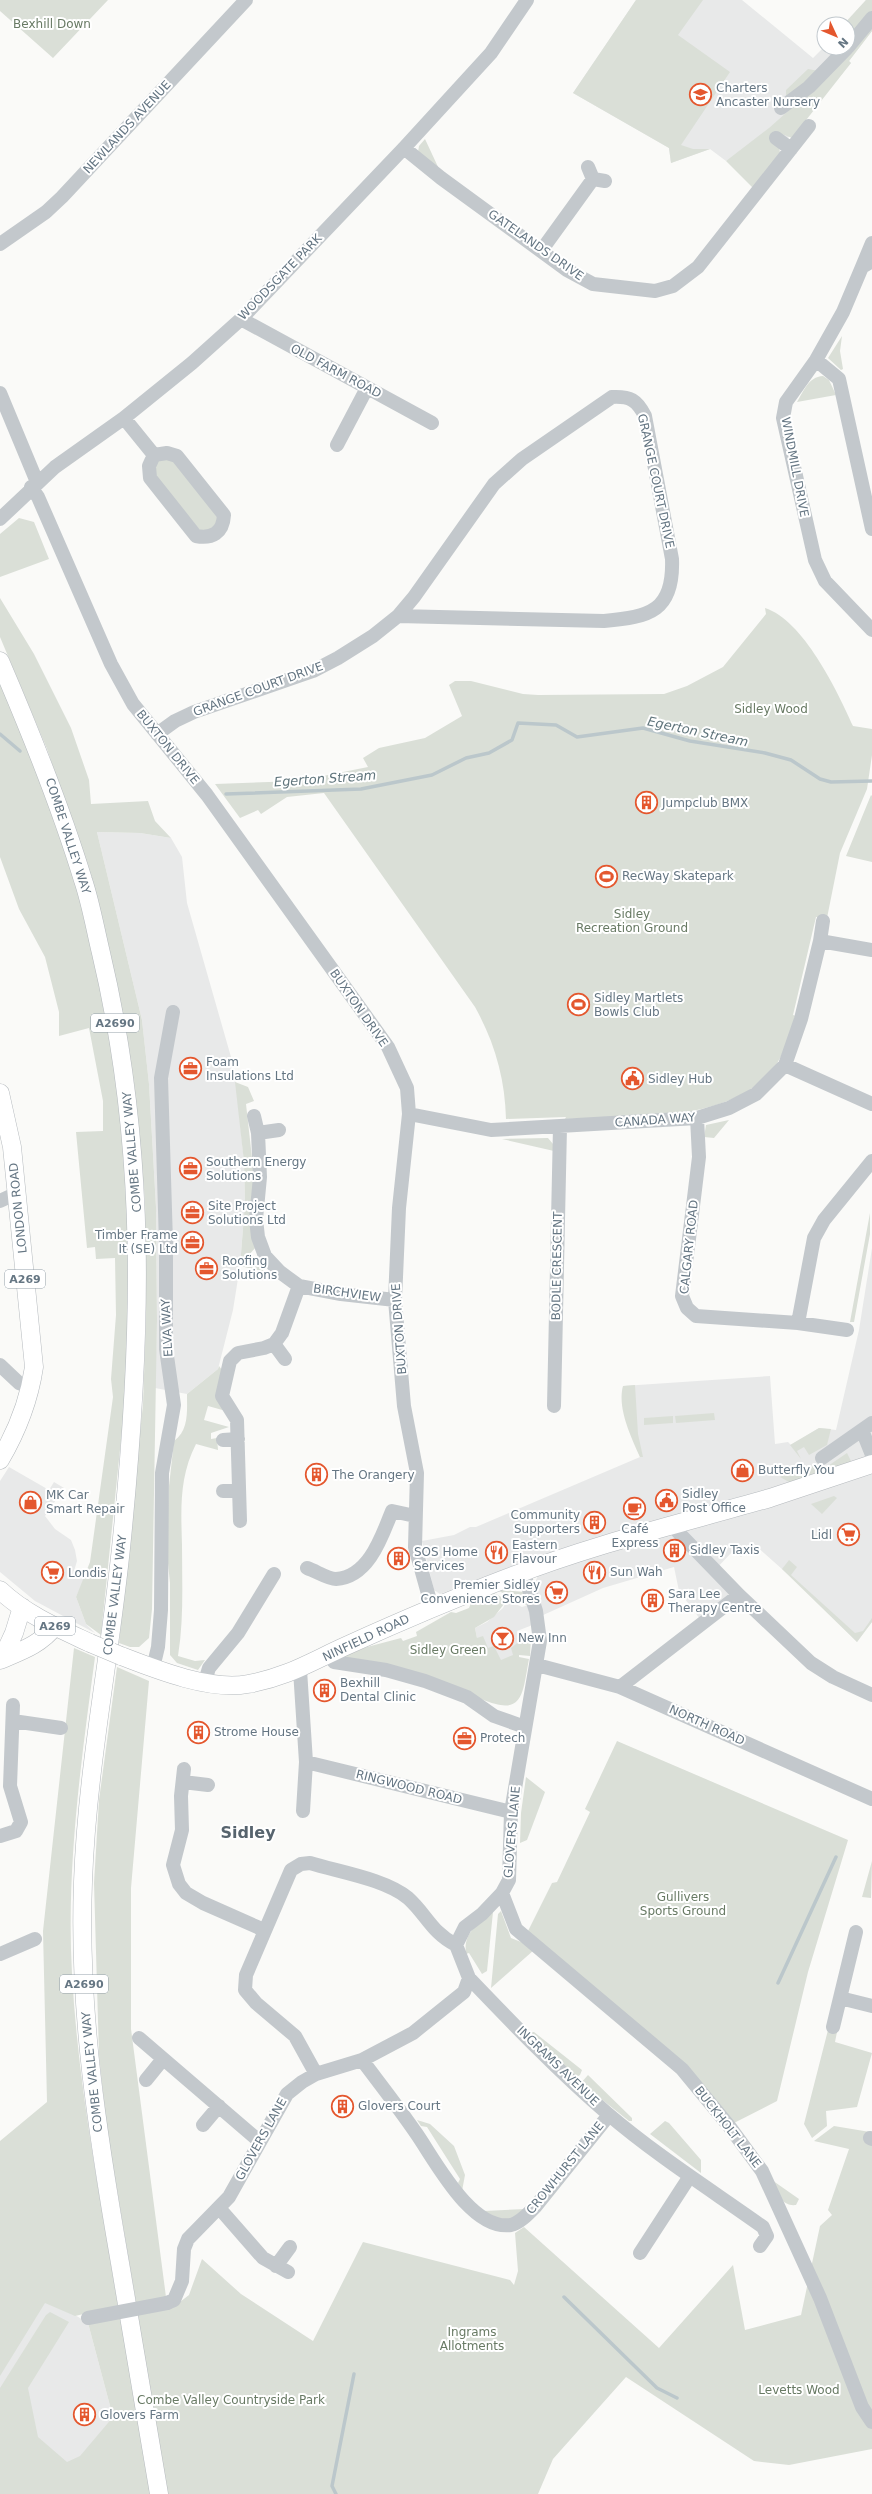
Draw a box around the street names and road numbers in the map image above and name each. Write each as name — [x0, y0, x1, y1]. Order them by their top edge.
street label: NEWLANDS AVENUE — [80, 78, 174, 176]
street label: GATELANDS DRIVE — [486, 207, 586, 283]
street label: WOODSGATE PARK — [235, 230, 325, 323]
street label: OLD FARM ROAD — [288, 341, 384, 401]
street label: GRANGE COURT DRIVE — [635, 412, 677, 550]
street label: WINDMILL DRIVE — [778, 416, 812, 518]
street label: GRANGE COURT DRIVE — [191, 659, 325, 719]
street label: BUXTON DRIVE — [134, 707, 202, 787]
street label: COMBE VALLEY WAY — [43, 776, 94, 897]
street label: BUXTON DRIVE — [327, 967, 391, 1049]
road number: A2690 — [91, 1014, 139, 1032]
street label: COMBE VALLEY WAY — [120, 1090, 144, 1213]
street label: CANADA WAY — [614, 1110, 696, 1130]
street label: LONDON ROAD — [6, 1162, 30, 1254]
street label: CALGARY ROAD — [677, 1199, 701, 1295]
street label: BODLE CRESCENT — [549, 1211, 565, 1321]
road number: A269 — [5, 1270, 45, 1288]
street label: BIRCHVIEW — [312, 1281, 382, 1305]
street label: BUXTON DRIVE — [389, 1283, 409, 1375]
street label: ELVA WAY — [158, 1298, 176, 1357]
street label: COMBE VALLEY WAY — [101, 1533, 129, 1656]
street label: NINFIELD ROAD — [320, 1612, 412, 1664]
road number: A269 — [35, 1617, 75, 1635]
street label: NORTH ROAD — [667, 1702, 747, 1748]
street label: RINGWOOD ROAD — [354, 1767, 464, 1807]
street label: GLOVERS LANE — [501, 1786, 523, 1878]
road number: A2690 — [60, 1975, 108, 1993]
street label: COMBE VALLEY WAY — [79, 2010, 105, 2133]
street label: INGRAMS AVENUE — [514, 2023, 602, 2109]
street label: BUCKHOLT LANE — [692, 2083, 764, 2171]
street label: GLOVERS LANE — [233, 2095, 289, 2183]
street label: CROWHURST LANE — [523, 2119, 607, 2217]

